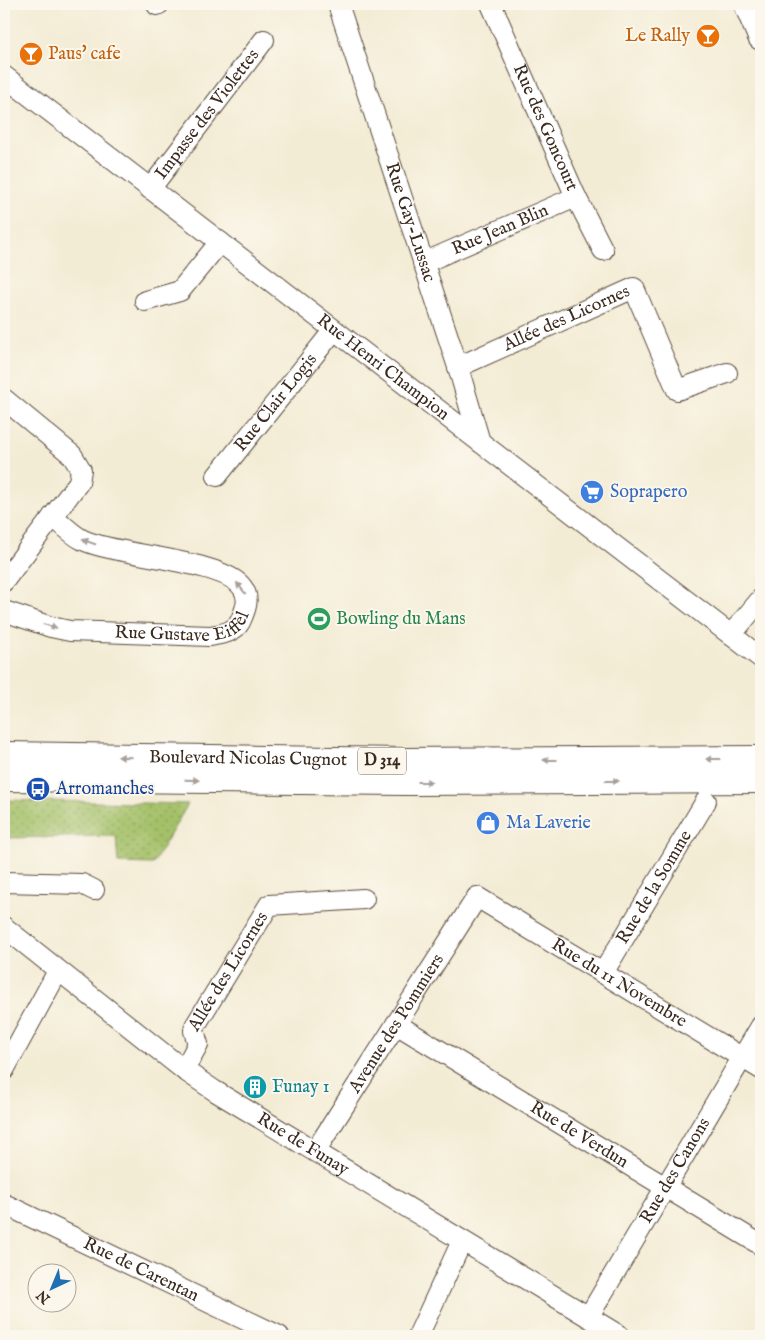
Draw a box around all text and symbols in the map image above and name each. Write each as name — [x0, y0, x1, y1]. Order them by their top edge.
bar icon: Le Rally — [695, 23, 721, 49]
place label: Le Rally — [625, 25, 690, 48]
bar icon: Paus' cafe — [18, 41, 44, 67]
place label: Paus' cafe — [48, 43, 121, 66]
street label: Impasse des Violettes — [150, 44, 264, 184]
street label: Rue des Goncourt — [507, 61, 583, 195]
street label: Rue Gay-Lussac — [380, 160, 441, 285]
street label: Rue Jean Blin — [448, 199, 552, 261]
street label: Allée des Licornes — [499, 280, 633, 357]
street label: Rue Henri Champion — [312, 309, 454, 426]
street label: Rue Clair Logis — [229, 349, 322, 457]
supermarket icon: Soprapero — [579, 479, 605, 505]
place label: Soprapero — [610, 481, 688, 504]
one-way arrow — [81, 538, 96, 545]
one-way arrow — [236, 582, 247, 595]
sports icon: Bowling du Mans — [306, 606, 332, 632]
street label: Rue Gustave Eiffel — [114, 608, 255, 647]
place label: Bowling du Mans — [336, 608, 466, 631]
one-way arrow — [43, 623, 58, 631]
street label: Boulevard Nicolas Cugnot — [149, 746, 347, 772]
road number: D 314 — [358, 748, 406, 774]
one-way arrow — [117, 753, 133, 761]
one-way arrow — [704, 755, 720, 763]
one-way arrow — [542, 756, 558, 764]
bus stop icon: Arromanches — [25, 776, 51, 802]
one-way arrow — [185, 776, 201, 784]
one-way arrow — [605, 776, 621, 784]
place label: Arromanches — [55, 778, 154, 801]
one-way arrow — [417, 778, 433, 786]
shop icon: Ma Laverie — [475, 810, 501, 836]
place label: Ma Laverie — [506, 812, 591, 835]
street label: Rue de la Somme — [611, 826, 697, 948]
street label: Allée des Licornes — [182, 907, 274, 1037]
street label: Rue du 11 Novembre — [547, 933, 691, 1033]
street label: Avenue des Pommiers — [343, 950, 449, 1098]
building icon: Funay 1 — [242, 1074, 268, 1100]
place label: Funay 1 — [272, 1076, 329, 1099]
street label: Rue de Verdun — [526, 1096, 633, 1174]
street label: Rue de Funay — [253, 1107, 353, 1181]
street label: Rue des Canons — [635, 1114, 715, 1228]
street label: Rue de Carentan — [79, 1232, 203, 1307]
north arrow — [28, 1262, 78, 1312]
text: N — [33, 1286, 55, 1308]

